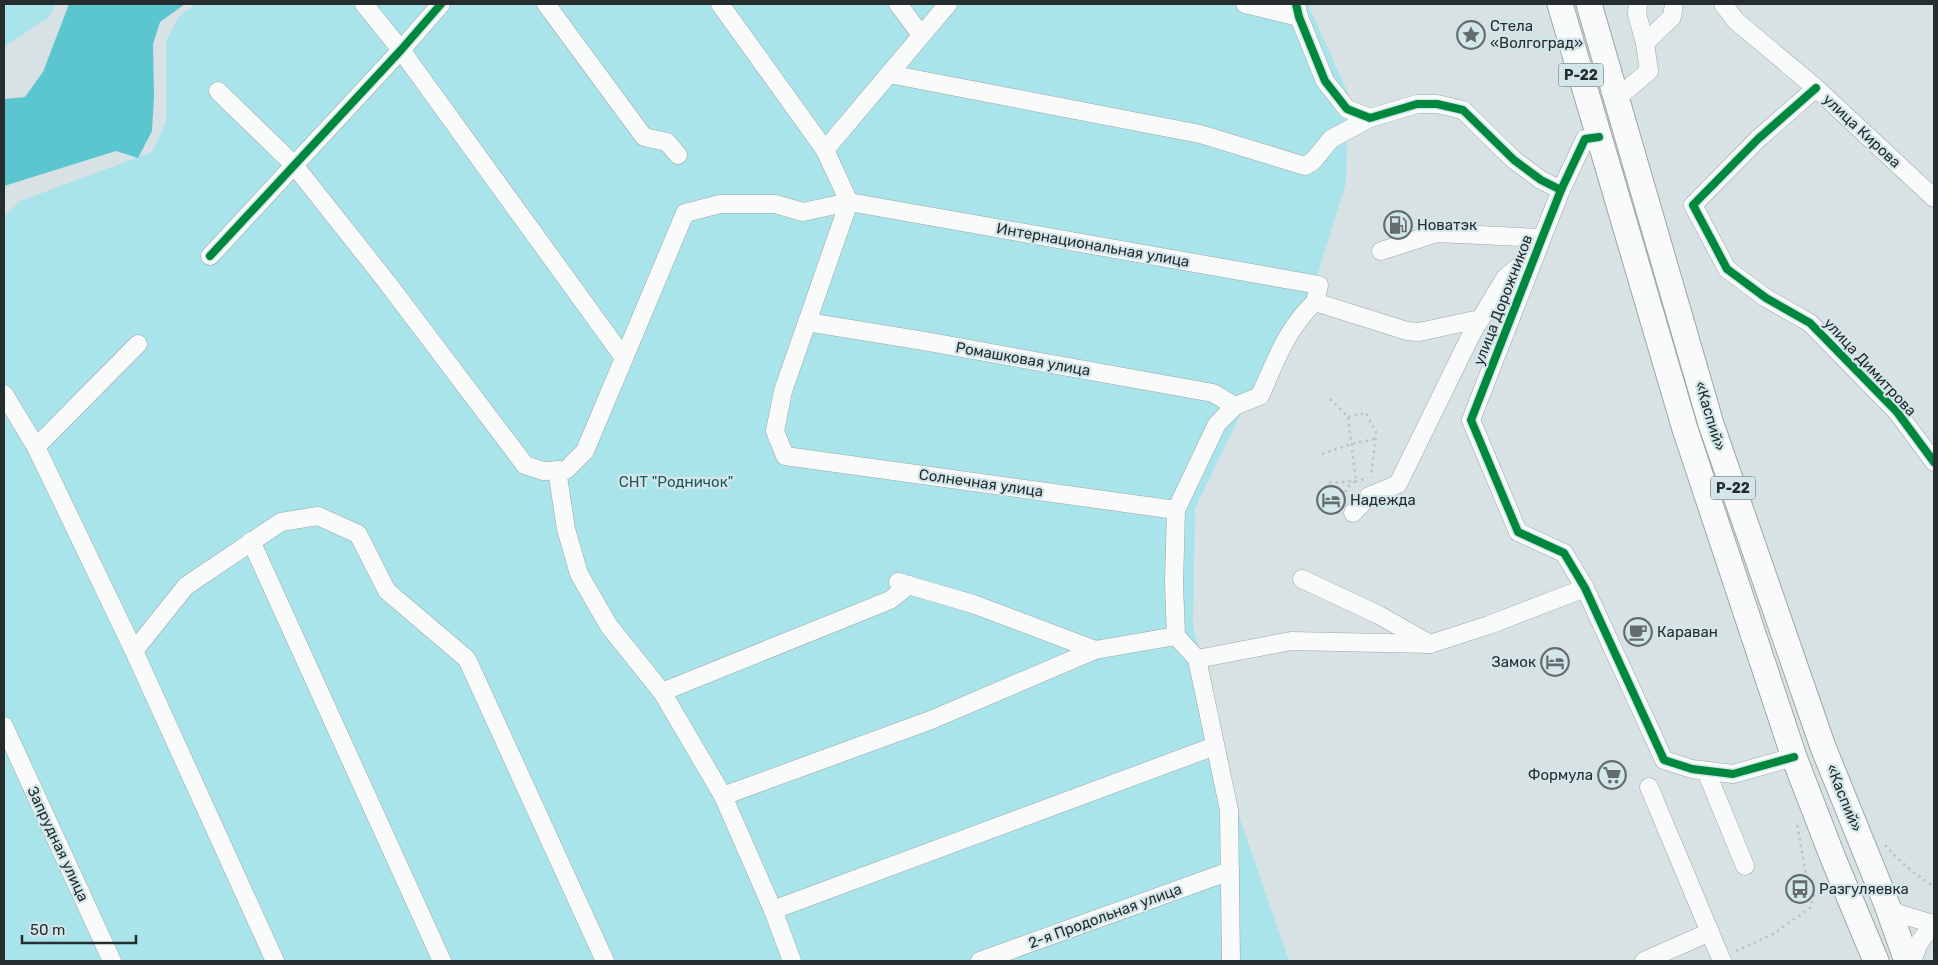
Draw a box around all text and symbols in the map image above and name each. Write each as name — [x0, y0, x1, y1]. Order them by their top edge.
place label: Стела «Волгоград» — [1490, 17, 1583, 52]
place icon: Стела «Волгоград» — [1456, 20, 1486, 50]
road number: Р-22 — [1558, 64, 1604, 86]
street label: улица Кирова — [1819, 90, 1905, 172]
fuel station icon: Новатэк — [1383, 210, 1413, 240]
place label: Новатэк — [1417, 216, 1477, 234]
street label: Интернациональная улица — [995, 219, 1191, 271]
street label: улица Дорожников — [1470, 232, 1536, 368]
street label: улица Димитрова — [1820, 314, 1920, 420]
street label: Ромашковая улица — [954, 338, 1092, 380]
street label: «Каспий» — [1691, 379, 1729, 453]
street label: Солнечная улица — [918, 465, 1044, 501]
park label: СНТ "Родничок" — [619, 473, 733, 491]
road number: Р-22 — [1710, 476, 1756, 499]
hotel icon: Надежда — [1316, 485, 1346, 515]
place label: Надежда — [1350, 491, 1416, 509]
cafe icon: Караван — [1623, 617, 1653, 647]
place label: Караван — [1657, 623, 1718, 641]
hotel icon: Замок — [1540, 647, 1570, 677]
place label: Замок — [1492, 653, 1536, 671]
supermarket icon: Формула — [1597, 760, 1627, 790]
street label: «Каспий» — [1822, 761, 1866, 835]
place label: Формула — [1528, 766, 1593, 784]
street label: Запрудная улица — [23, 784, 93, 904]
bus stop icon: Разгуляевка — [1785, 874, 1815, 904]
street label: 2-я Продольная улица — [1026, 880, 1184, 952]
place label: Разгуляевка — [1819, 880, 1909, 898]
scale bar — [22, 912, 136, 944]
text: 50 m — [30, 921, 65, 939]

